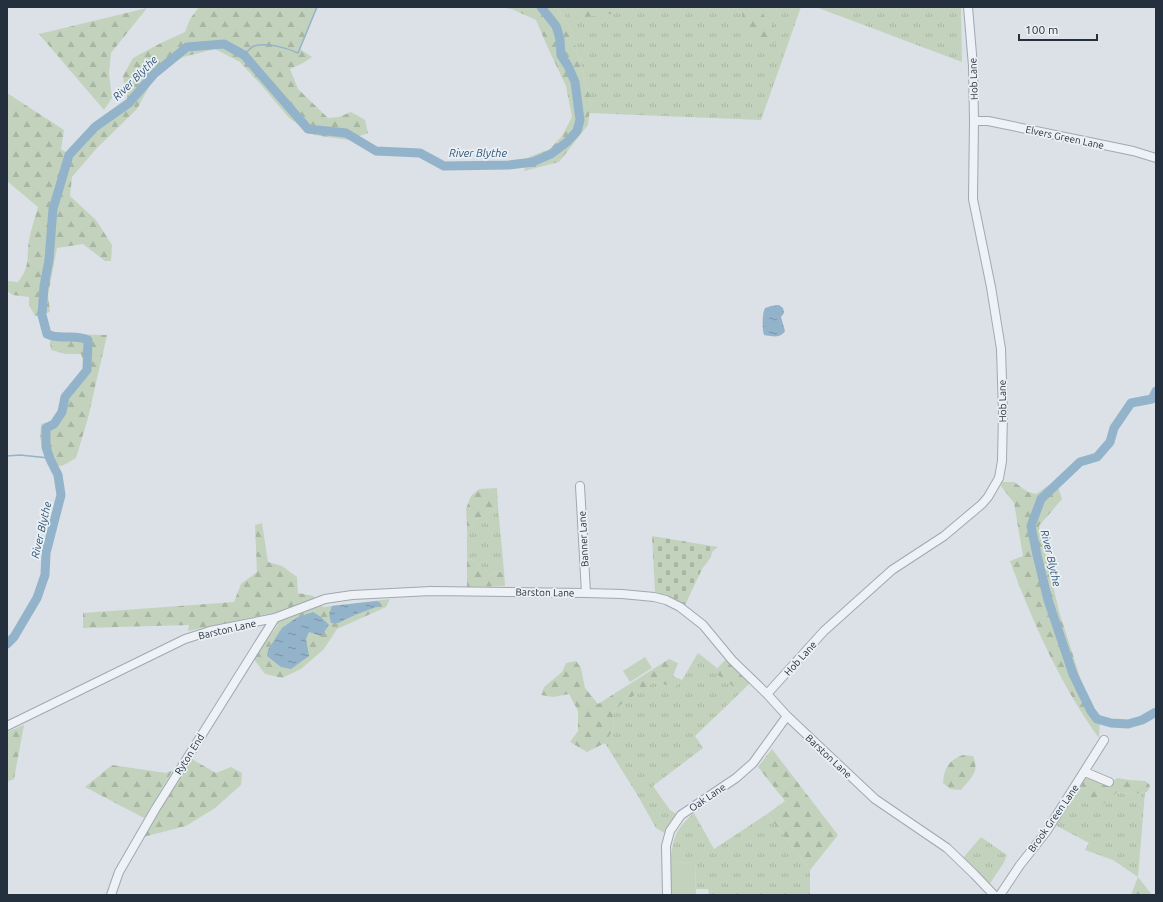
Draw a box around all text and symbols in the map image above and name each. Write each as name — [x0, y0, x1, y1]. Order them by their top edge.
scale bar — [1019, 16, 1097, 42]
text: 100 m — [1025, 23, 1058, 36]
water label: River Blythe — [110, 53, 160, 103]
street label: Hob Lane — [967, 58, 980, 100]
street label: Elvers Green Lane — [1025, 124, 1105, 151]
water label: River Blythe — [449, 147, 507, 159]
street label: Hob Lane — [997, 380, 1008, 422]
water label: River Blythe — [29, 500, 53, 560]
street label: Banner Lane — [577, 511, 590, 567]
water label: River Blythe — [1039, 528, 1063, 588]
street label: Barston Lane — [515, 586, 575, 599]
street label: Barston Lane — [197, 618, 257, 641]
street label: Hob Lane — [782, 639, 819, 678]
street label: Ryton End — [173, 732, 206, 777]
street label: Barston Lane — [803, 732, 854, 780]
street label: Oak Lane — [687, 781, 728, 814]
street label: Brook Green Lane — [1026, 782, 1081, 854]

